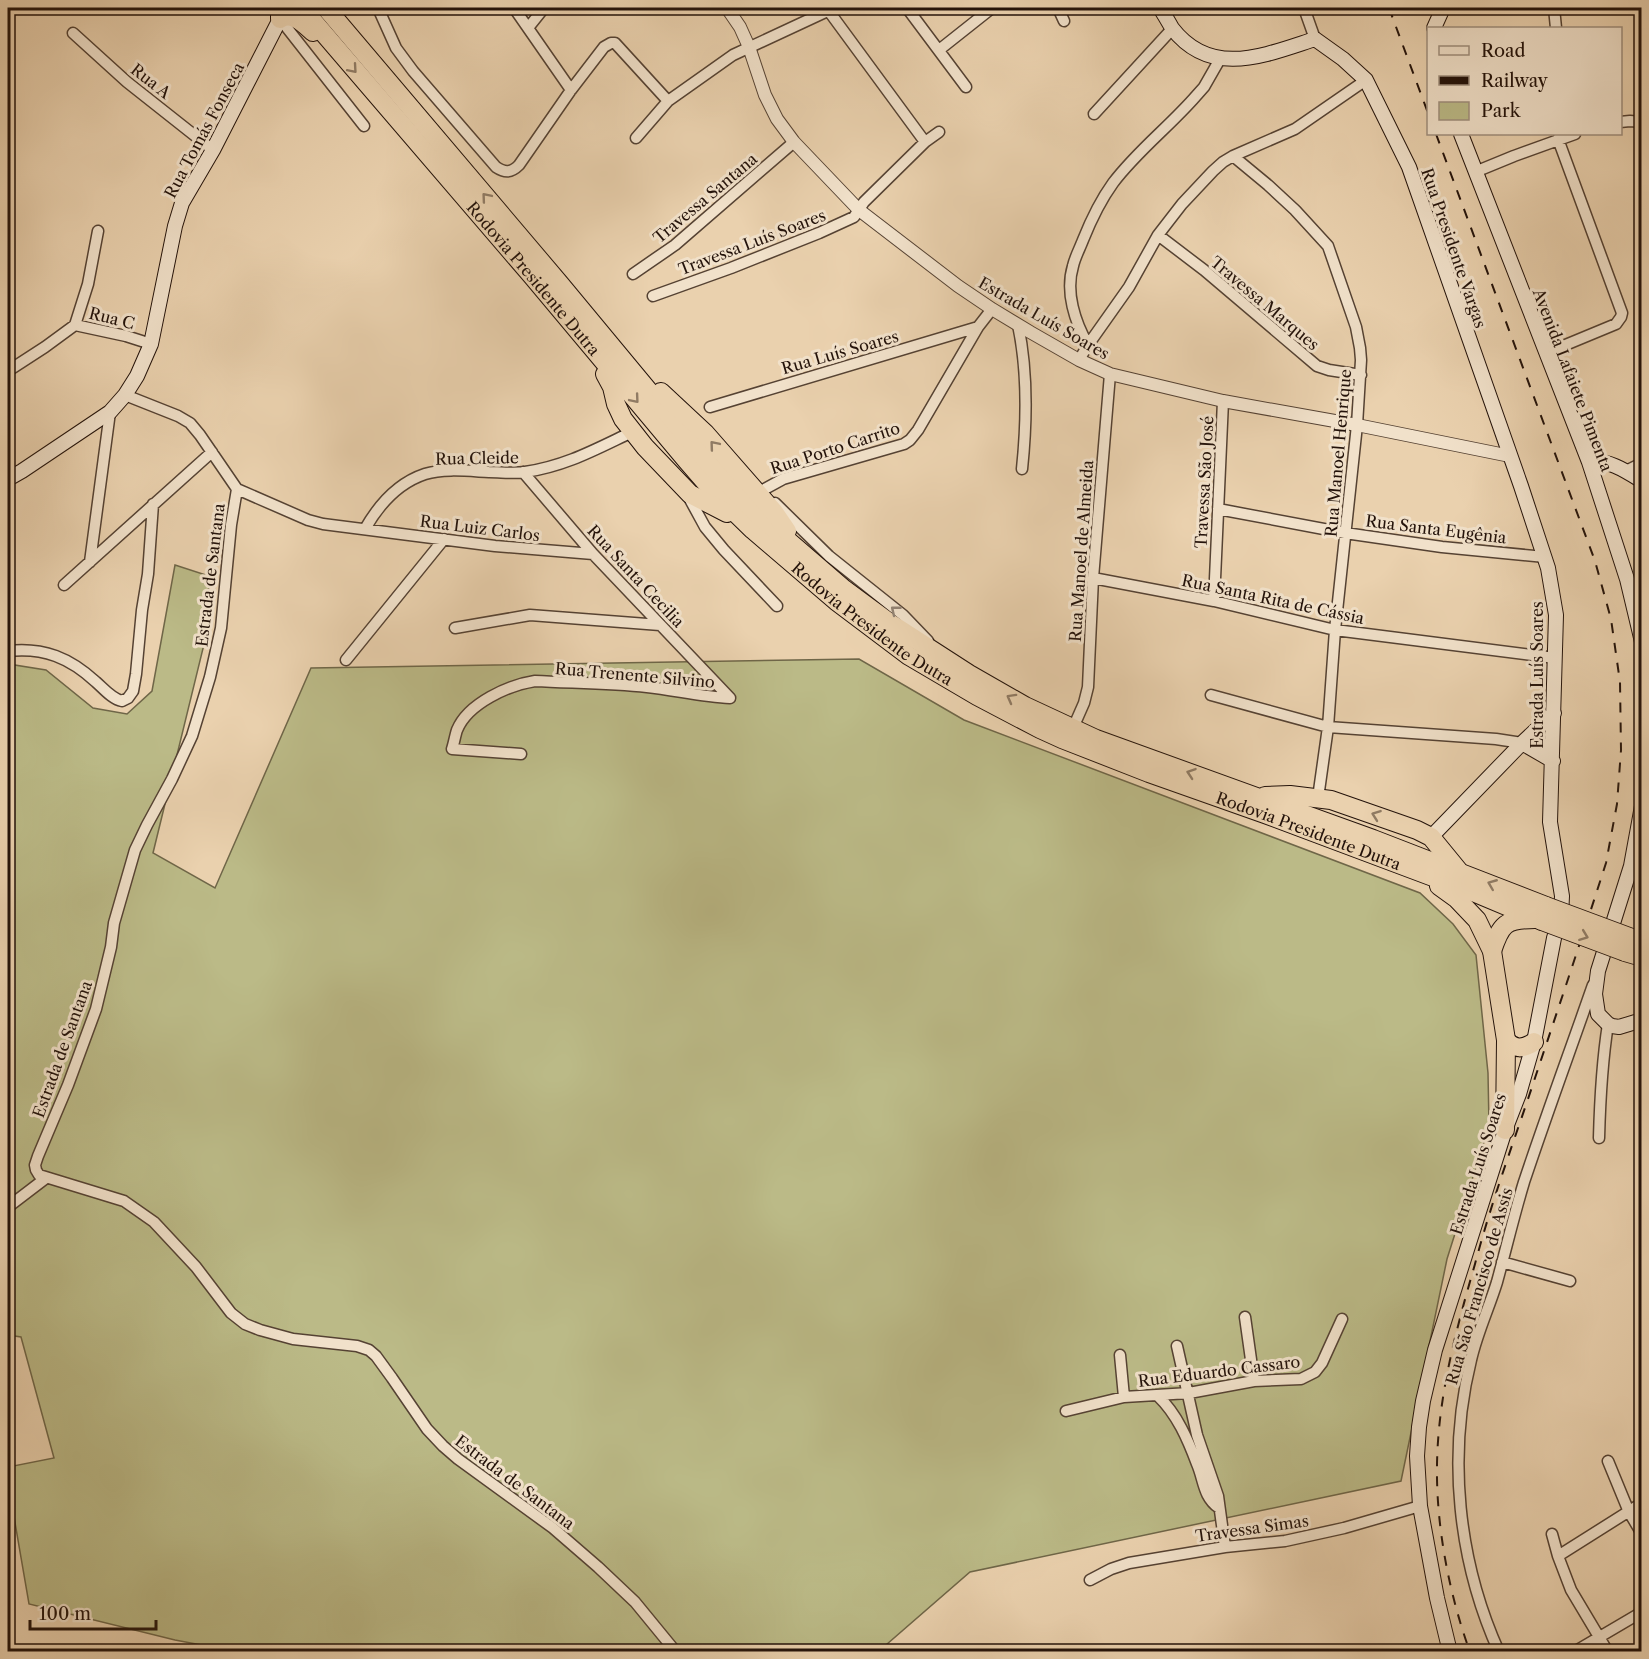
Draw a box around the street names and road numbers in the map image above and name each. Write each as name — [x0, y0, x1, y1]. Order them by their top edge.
street label: Rua Tomás Fonseca — [160, 58, 248, 201]
street label: Rua A — [127, 59, 176, 104]
street label: Travessa Santana — [649, 148, 762, 247]
street label: Rua Presidente Vargas — [1417, 165, 1491, 331]
street label: Rodovia Presidente Dutra — [463, 197, 605, 360]
street label: Travessa Luís Soares — [676, 205, 828, 279]
street label: Travessa Marques — [1207, 252, 1323, 354]
street label: Estrada Luís Soares — [975, 272, 1113, 364]
street label: Avenida Lafaiete Pimenta — [1528, 285, 1617, 475]
street label: Rua C — [87, 303, 137, 333]
street label: Rua Luís Soares — [779, 326, 901, 378]
street label: Rua Manoel Henrique — [1321, 368, 1355, 538]
street label: Travessa São José — [1191, 415, 1217, 549]
street label: Rua Porto Carrito — [768, 418, 903, 478]
street label: Rua Cleide — [435, 447, 519, 469]
street label: Rua Manoel de Almeida — [1065, 459, 1097, 643]
street label: Estrada de Santana — [191, 502, 229, 648]
street label: Rua Santa Eugênia — [1364, 510, 1508, 548]
street label: Rua Luiz Carlos — [419, 511, 541, 545]
street label: Rua Santa Cecilia — [583, 521, 689, 632]
street label: Rodovia Presidente Dutra — [788, 558, 957, 690]
street label: Rua Santa Rita de Cássia — [1180, 570, 1367, 628]
street label: Estrada Luís Soares — [1527, 601, 1547, 749]
street label: Rua Trenente Silvino — [554, 658, 716, 692]
street label: Rodovia Presidente Dutra — [1213, 788, 1404, 874]
street label: Estrada de Santana — [28, 977, 96, 1120]
street label: Estrada Luís Soares — [1446, 1091, 1510, 1237]
street label: Rua São Francisco de Assis — [1441, 1185, 1517, 1387]
street label: Rua Eduardo Cassaro — [1137, 1351, 1301, 1391]
street label: Estrada de Santana — [451, 1431, 579, 1534]
street label: Travessa Simas — [1194, 1510, 1310, 1546]

